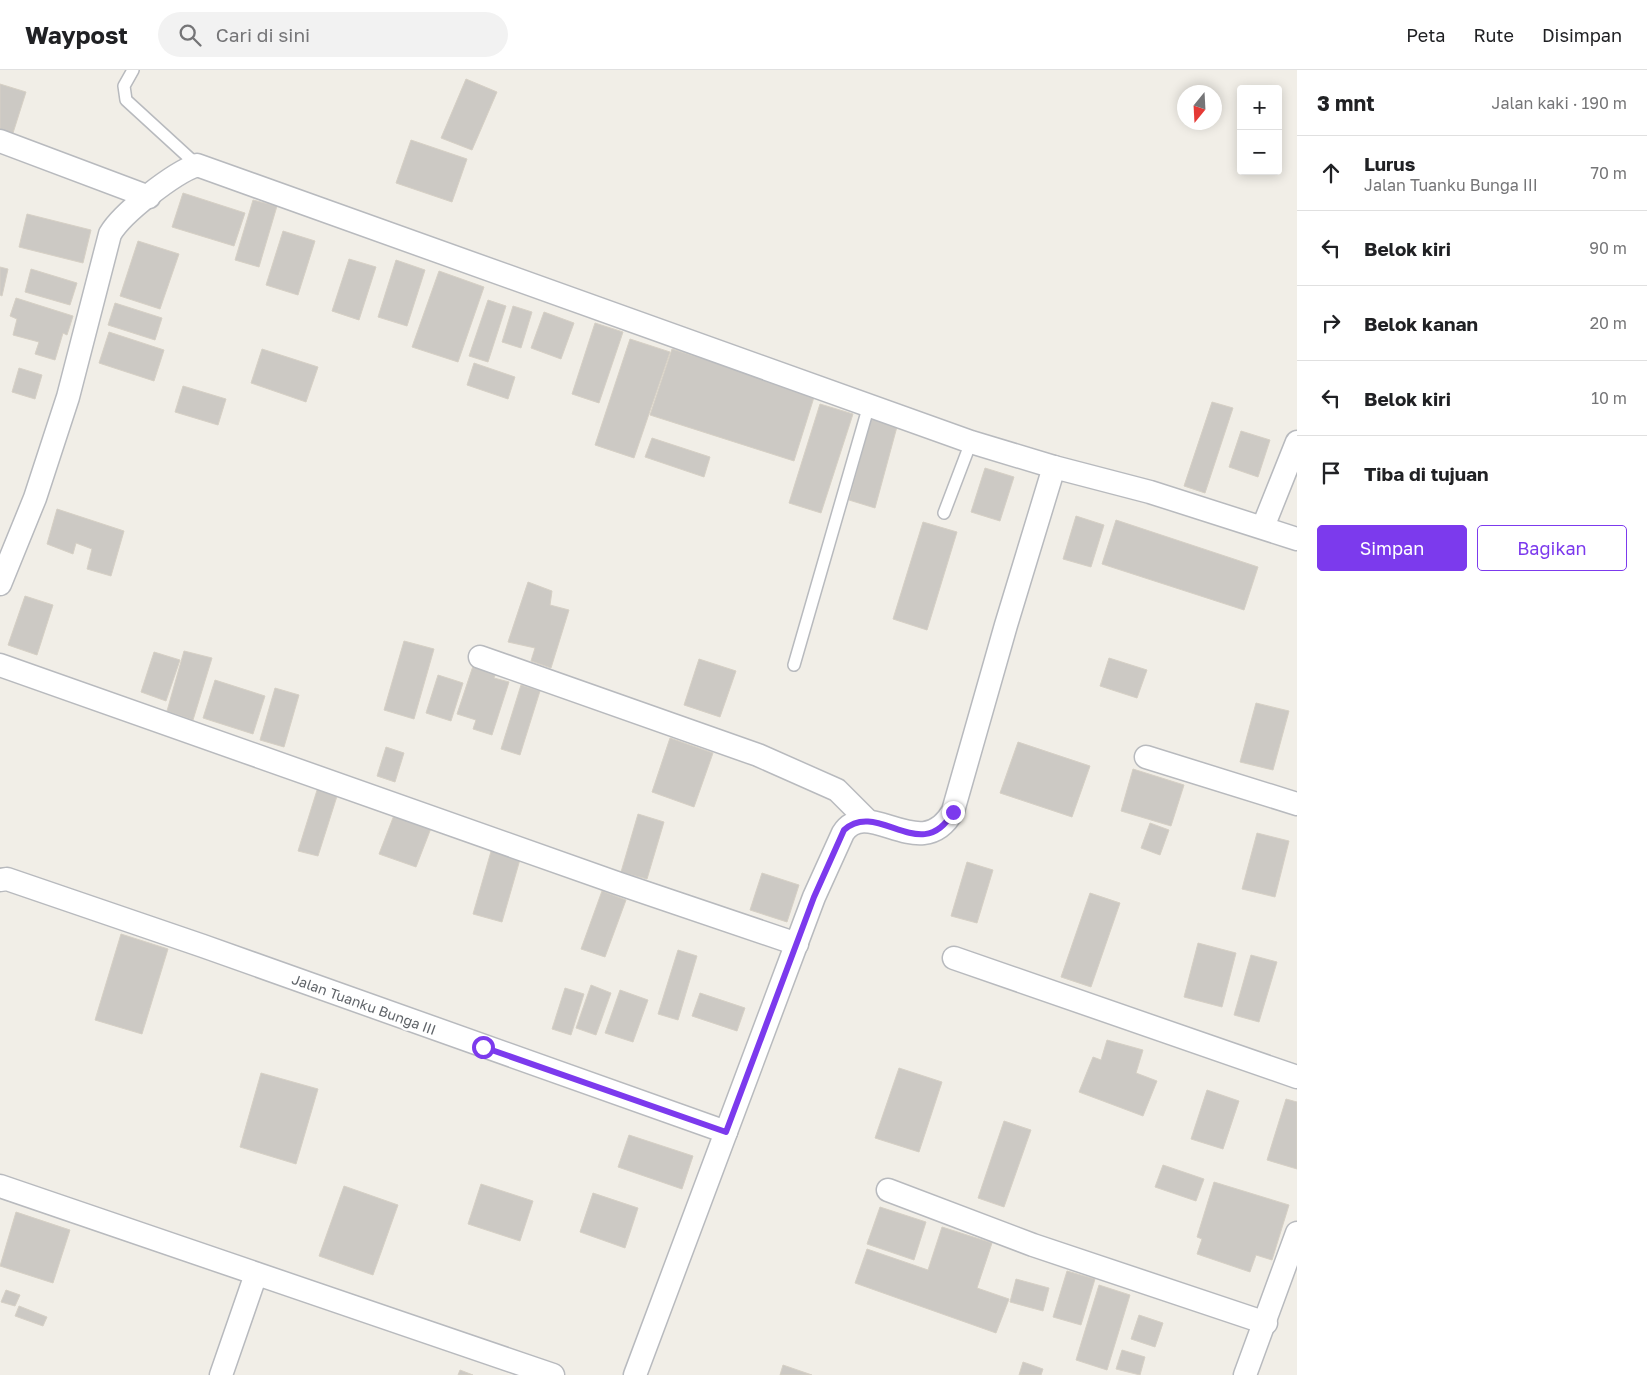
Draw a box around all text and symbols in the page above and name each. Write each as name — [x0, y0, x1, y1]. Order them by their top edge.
search box — [158, 12, 508, 57]
text: Waypost — [25, 20, 128, 49]
icon: search — [176, 21, 204, 49]
text: Cari di sini — [216, 23, 310, 46]
text: Peta — [1406, 24, 1446, 46]
text: Rute — [1474, 24, 1514, 46]
text: Disimpan — [1542, 24, 1622, 46]
north arrow — [1177, 85, 1222, 130]
map controls — [1237, 85, 1282, 175]
button: + — [1237, 85, 1282, 130]
text: 3 mnt — [1317, 90, 1375, 116]
text: Jalan kaki · 190 m — [1492, 93, 1627, 113]
button: − — [1237, 130, 1282, 175]
text: Lurus — [1364, 152, 1415, 175]
icon: ahead — [1317, 159, 1345, 187]
text: 70 m — [1590, 163, 1627, 183]
text: Jalan Tuanku Bunga III — [1364, 175, 1538, 195]
icon: left — [1317, 234, 1345, 262]
text: Belok kiri — [1364, 237, 1451, 260]
text: 90 m — [1589, 238, 1627, 258]
icon: right — [1317, 309, 1345, 337]
text: Belok kanan — [1364, 312, 1478, 335]
text: 20 m — [1590, 313, 1627, 333]
icon: left — [1317, 384, 1345, 412]
text: Belok kiri — [1364, 387, 1451, 410]
text: 10 m — [1591, 388, 1627, 408]
icon: arrive — [1317, 459, 1345, 487]
text: Tiba di tujuan — [1364, 462, 1489, 485]
button: Simpan — [1317, 525, 1467, 571]
button: Bagikan — [1477, 525, 1627, 571]
route end — [942, 801, 965, 824]
street label: Jalan Tuanku Bunga III — [290, 970, 438, 1038]
route start — [472, 1036, 495, 1059]

